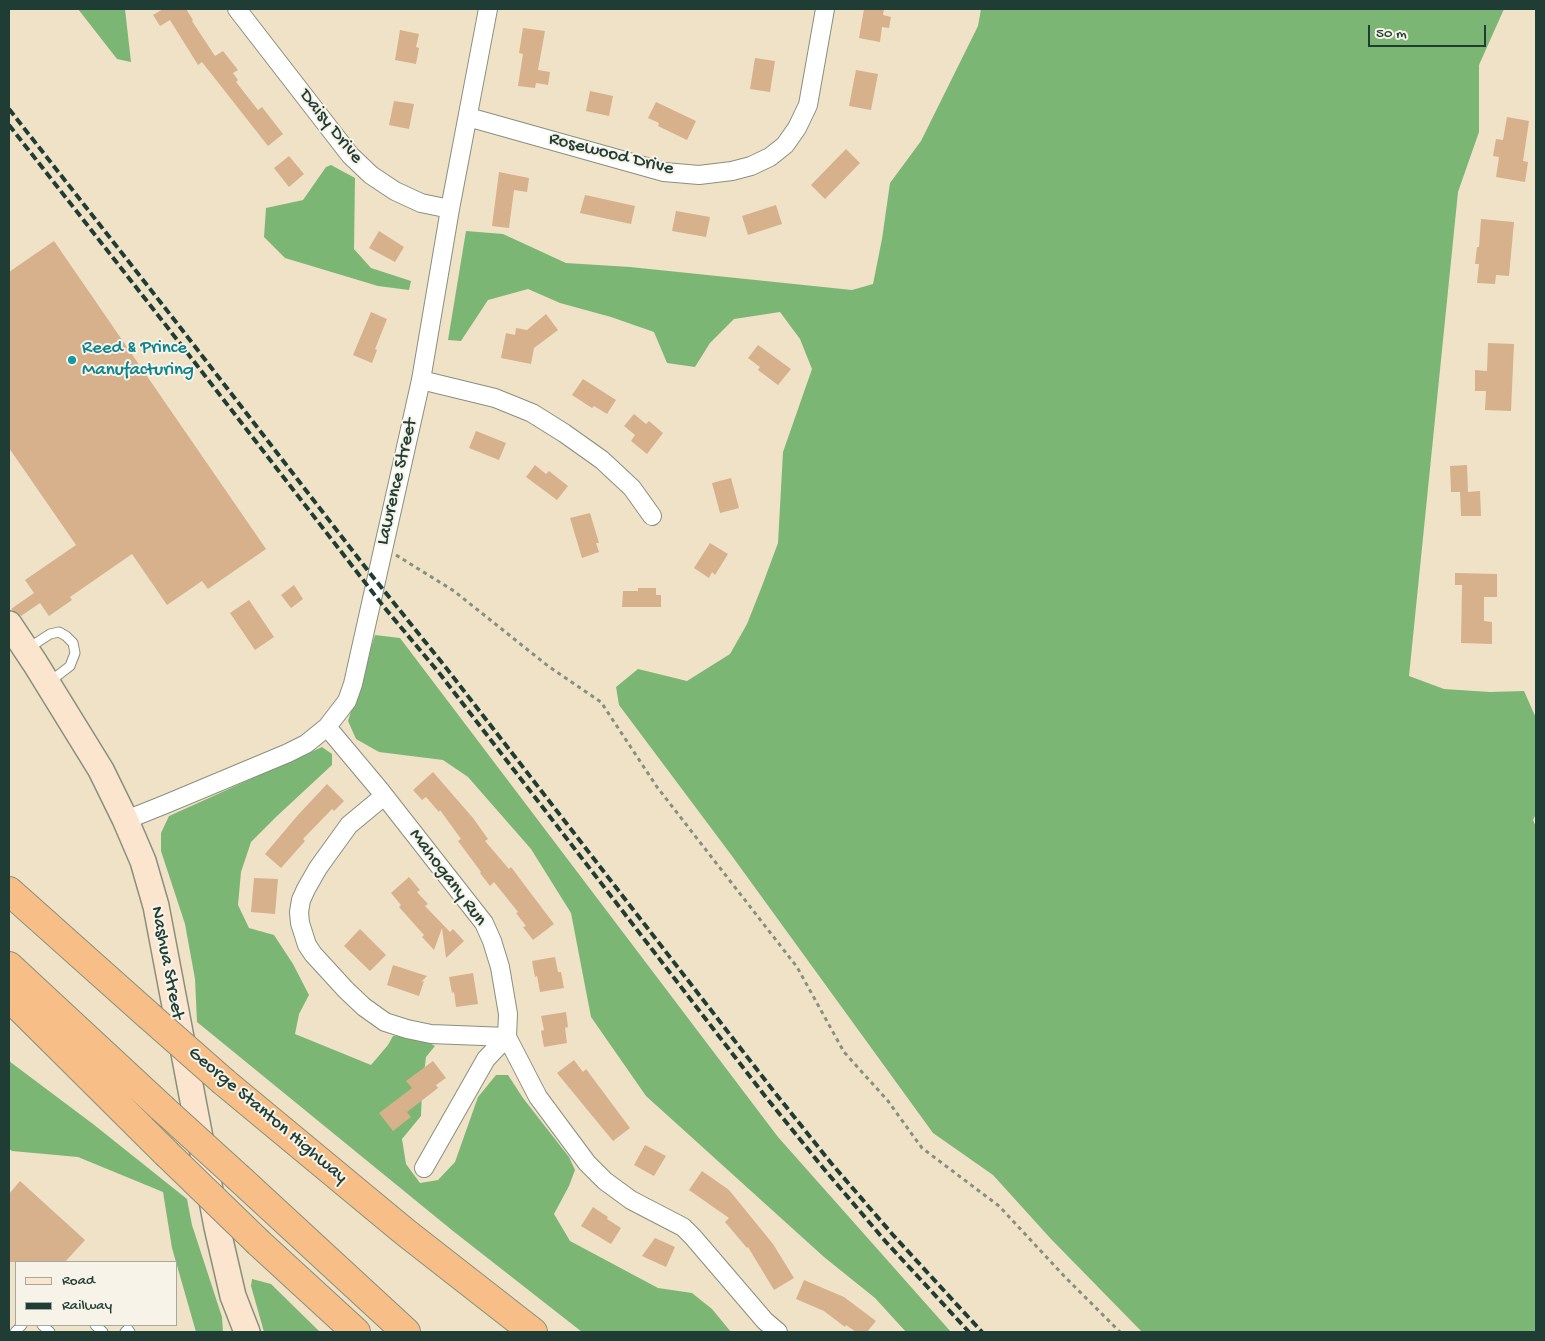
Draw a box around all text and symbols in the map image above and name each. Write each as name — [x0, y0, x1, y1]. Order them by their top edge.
scale bar — [1370, 15, 1488, 47]
text: 50 m — [1376, 25, 1407, 43]
street label: Daisy Drive — [293, 85, 367, 169]
street label: Rosewood Drive — [546, 128, 676, 182]
place label: Reed & Prince Manufacturing — [82, 338, 194, 382]
marker: Reed & Prince Manufacturing — [66, 354, 78, 366]
street label: Lawrence Street — [372, 416, 424, 548]
street label: Mahogany Run — [403, 825, 491, 931]
street label: Nashua Street — [144, 904, 188, 1022]
street label: George Stanton Highway — [183, 1043, 351, 1189]
legend — [15, 1261, 178, 1326]
text: Road — [62, 1272, 95, 1290]
text: Railway — [62, 1297, 112, 1315]

